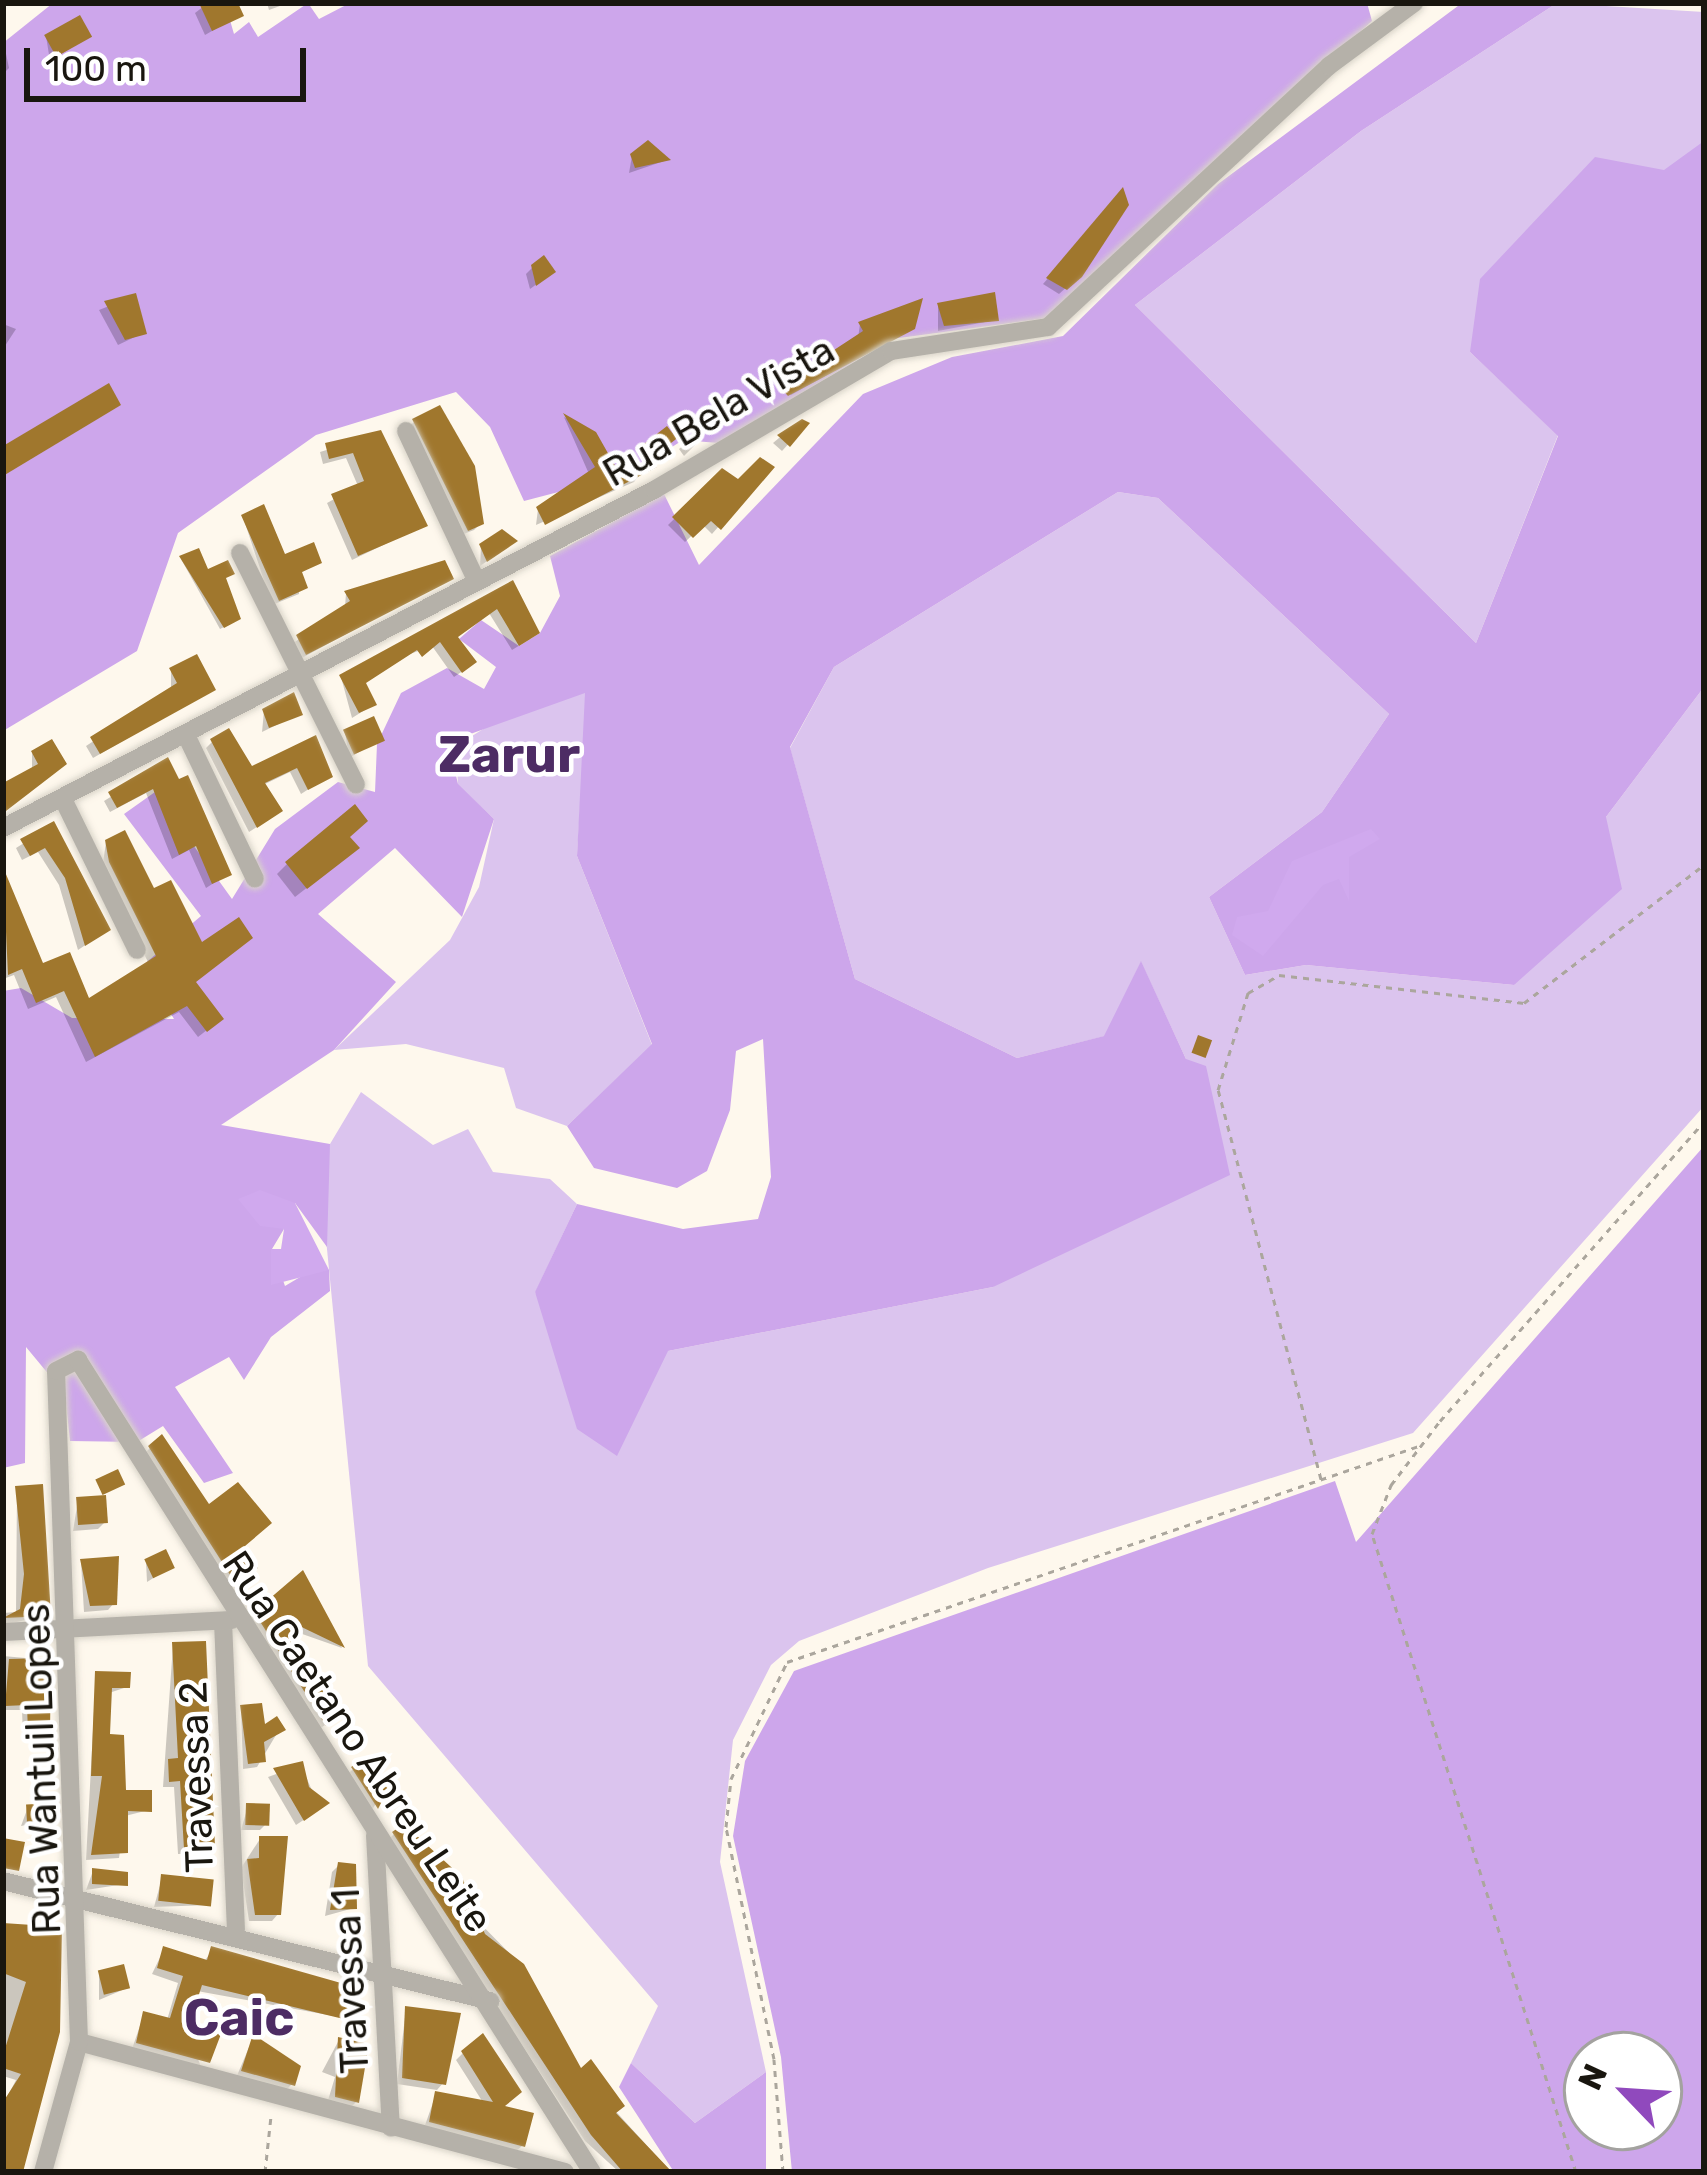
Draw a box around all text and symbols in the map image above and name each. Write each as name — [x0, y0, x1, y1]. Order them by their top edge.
scale bar — [30, 24, 312, 98]
text: 100 m — [45, 47, 147, 90]
street label: Rua Bela Vista — [595, 327, 843, 497]
district label: Zarur — [438, 724, 580, 786]
street label: Rua Caetano Abreu Leite — [212, 1542, 502, 1942]
street label: Rua Wantuil Lopes — [13, 1603, 71, 1935]
street label: Travessa 2 — [170, 1680, 224, 1874]
street label: Travessa 1 — [323, 1887, 379, 2075]
district label: Caic — [184, 1987, 294, 2049]
north arrow — [1563, 2031, 1683, 2151]
text: N — [1570, 2058, 1615, 2096]

